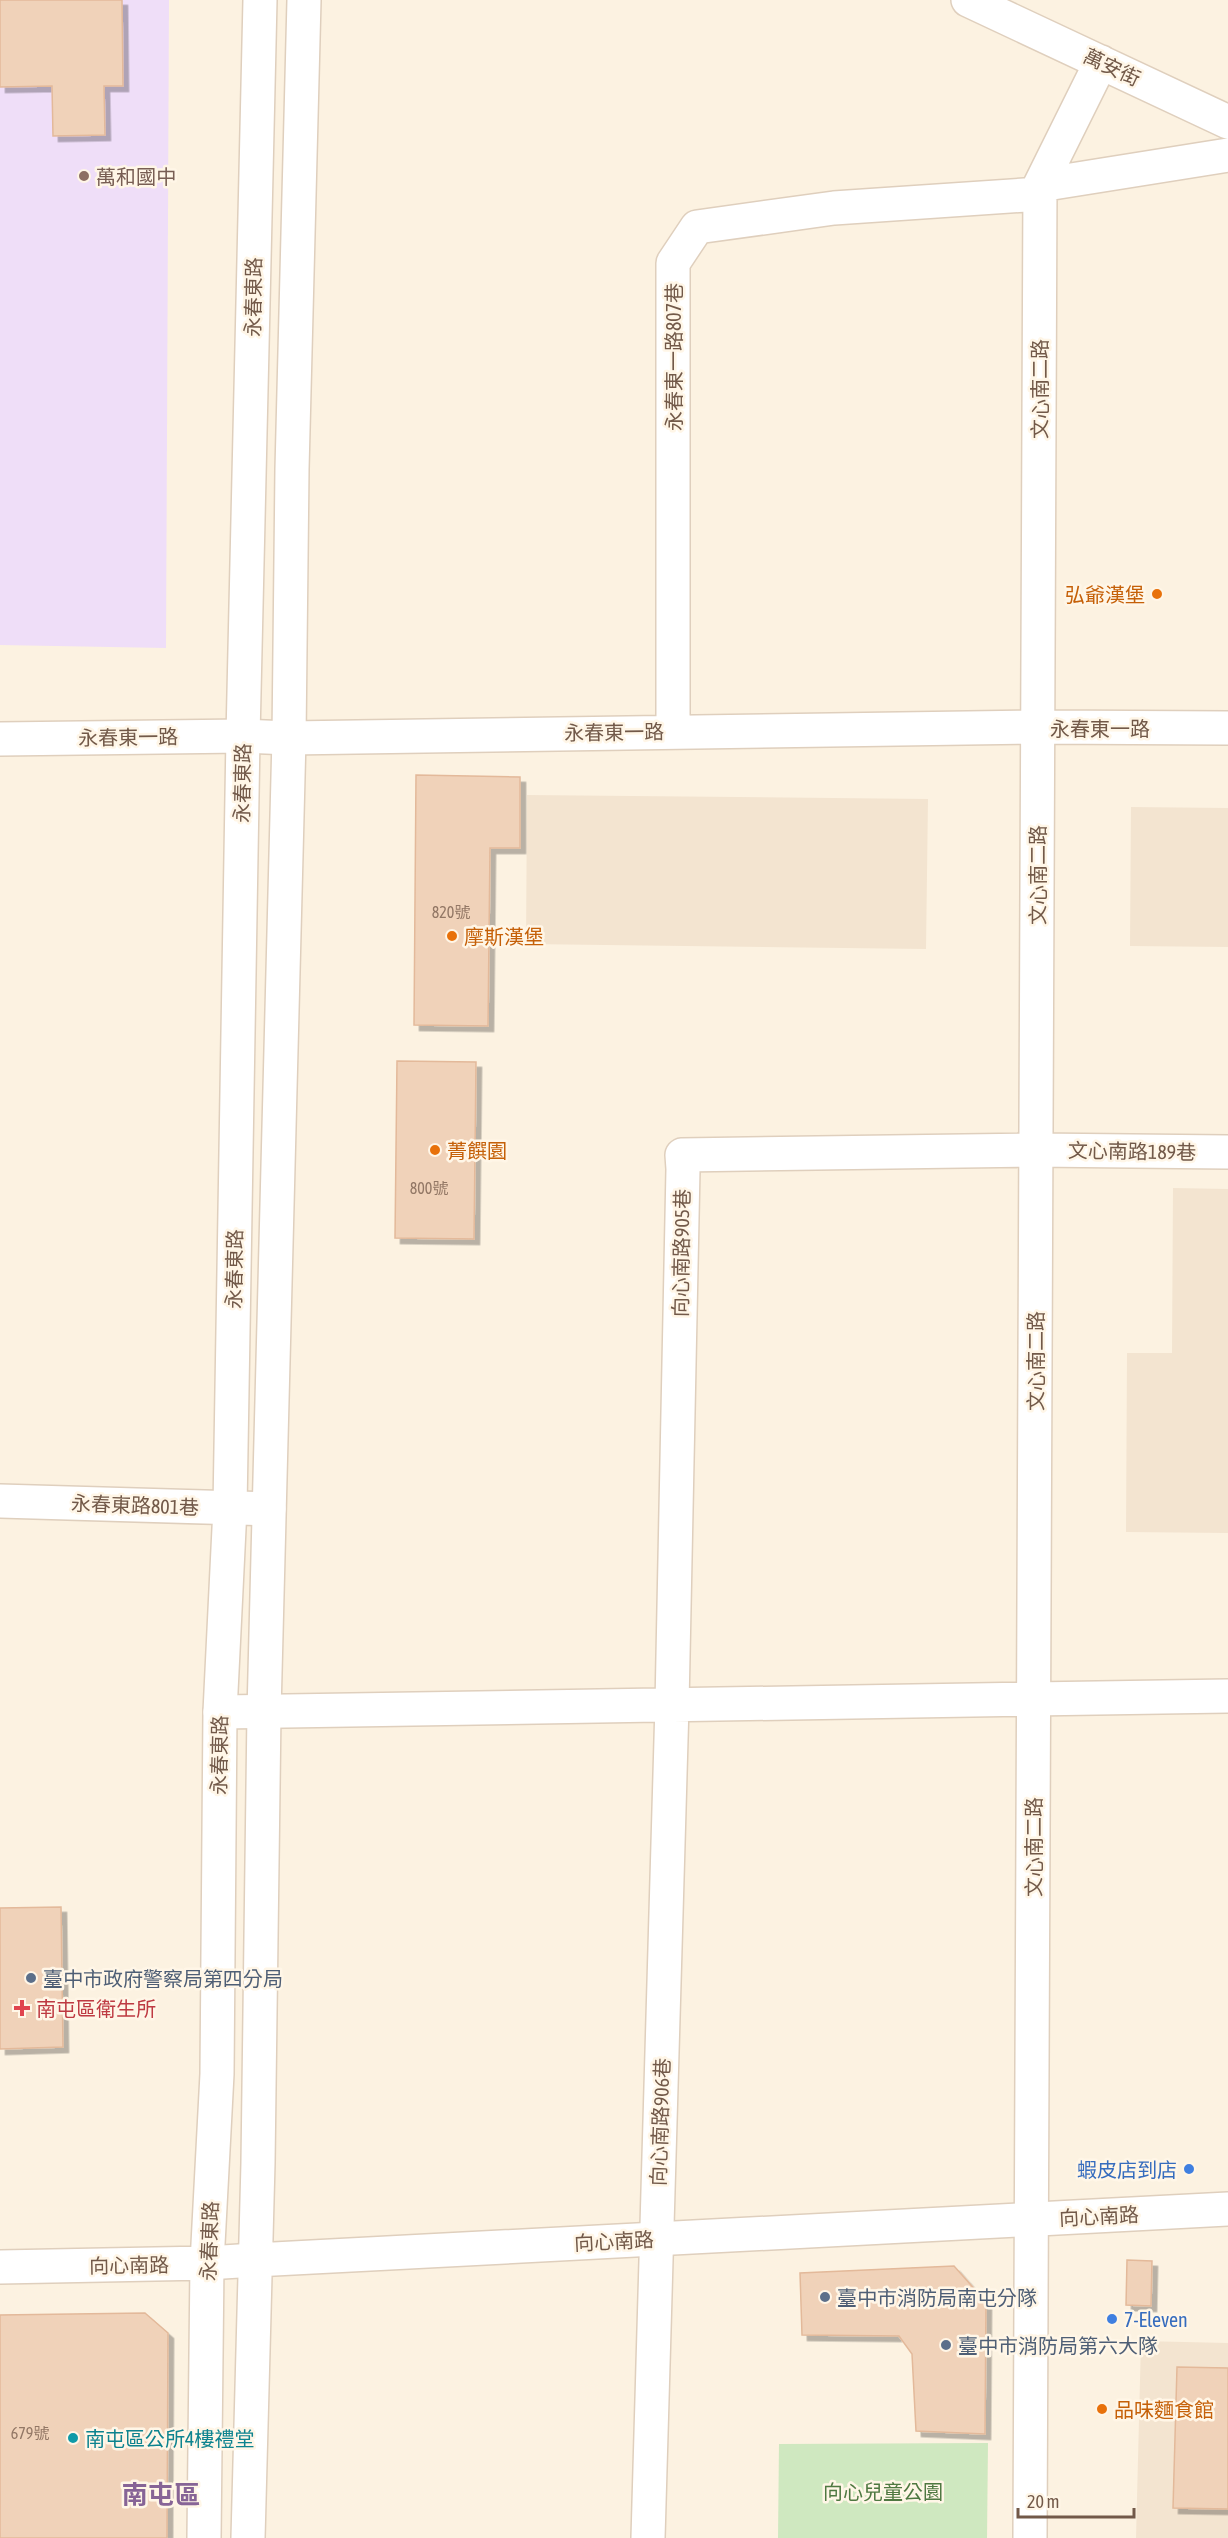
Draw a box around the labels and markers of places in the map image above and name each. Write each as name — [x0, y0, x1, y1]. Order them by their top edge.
place label: 萬和國中 — [96, 165, 176, 188]
marker: 萬和國中 — [77, 169, 91, 183]
place label: 弘爺漢堡 — [1065, 583, 1145, 606]
marker: 弘爺漢堡 — [1150, 587, 1164, 601]
place label: 摩斯漢堡 — [464, 925, 544, 948]
marker: 摩斯漢堡 — [445, 929, 459, 943]
place label: 菁饌園 — [447, 1139, 507, 1162]
marker: 菁饌園 — [428, 1143, 442, 1157]
place label: 臺中市政府警察局第四分局 — [43, 1967, 283, 1990]
marker: 臺中市政府警察局第四分局 — [24, 1971, 38, 1985]
place label: 南屯區衛生所 — [36, 1997, 156, 2020]
marker: 南屯區衛生所 — [13, 1999, 31, 2017]
place label: 蝦皮店到店 — [1077, 2158, 1177, 2181]
marker: 蝦皮店到店 — [1182, 2162, 1196, 2176]
place label: 臺中市消防局南屯分隊 — [837, 2286, 1037, 2309]
marker: 臺中市消防局南屯分隊 — [818, 2290, 832, 2304]
place label: 7-Eleven — [1124, 2308, 1188, 2331]
marker: 7-Eleven — [1105, 2312, 1119, 2326]
place label: 臺中市消防局第六大隊 — [958, 2334, 1158, 2357]
marker: 臺中市消防局第六大隊 — [939, 2338, 953, 2352]
place label: 品味麵食館 — [1114, 2398, 1214, 2421]
marker: 品味麵食館 — [1095, 2402, 1109, 2416]
place label: 南屯區公所4樓禮堂 — [85, 2427, 254, 2450]
marker: 南屯區公所4樓禮堂 — [66, 2431, 80, 2445]

